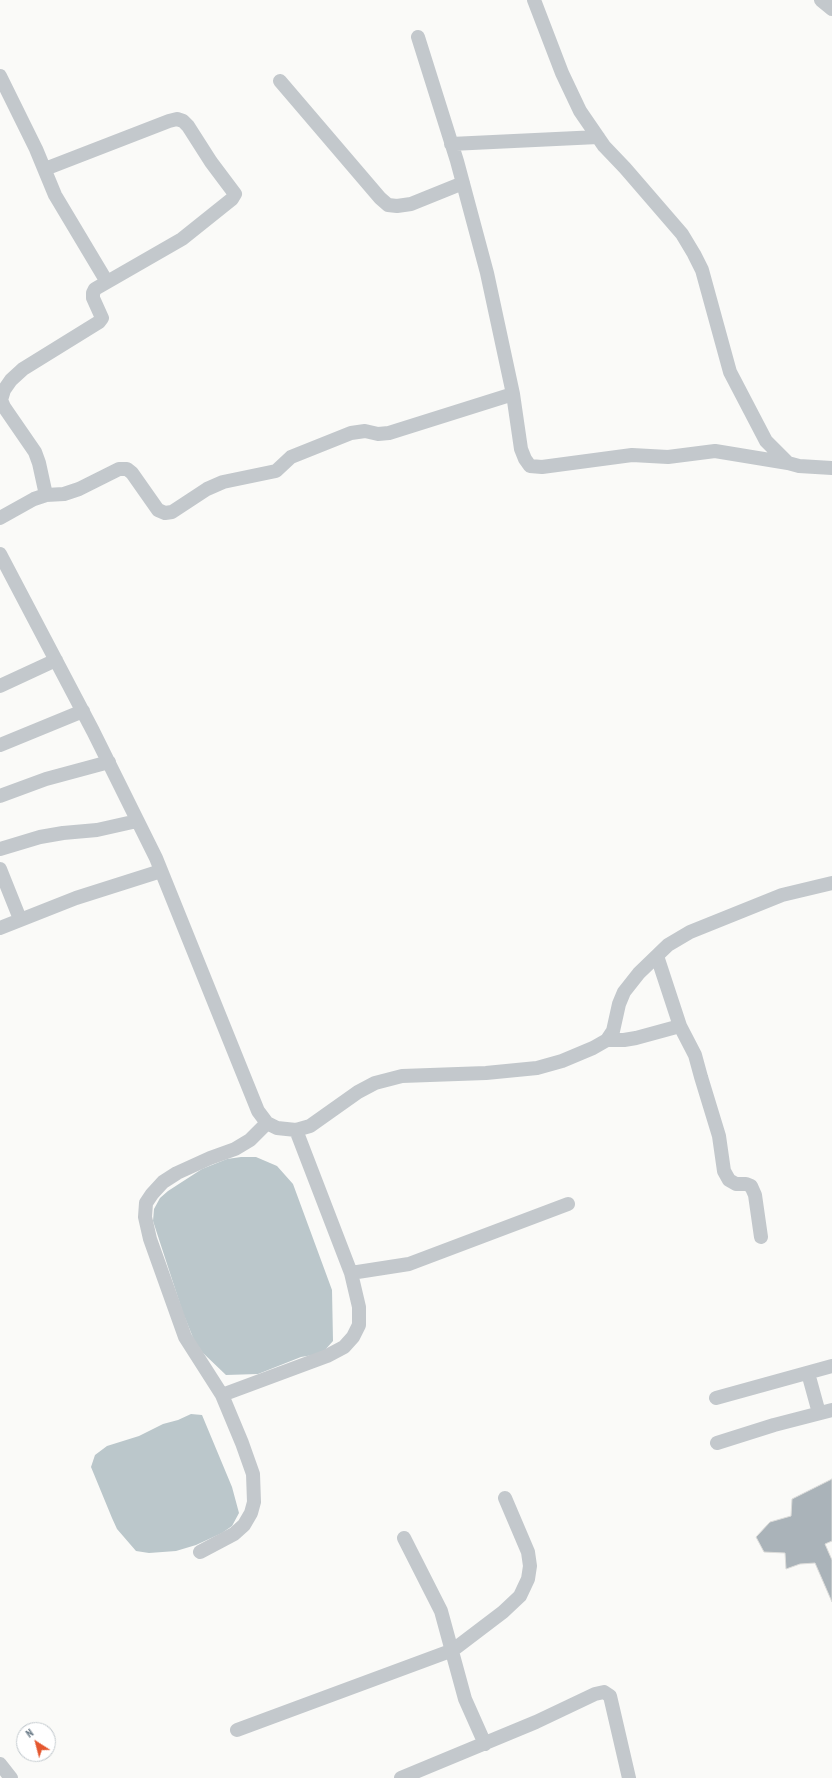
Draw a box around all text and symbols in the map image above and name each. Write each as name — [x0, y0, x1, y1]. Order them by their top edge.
north arrow — [16, 1722, 56, 1762]
text: N — [23, 1726, 36, 1741]

